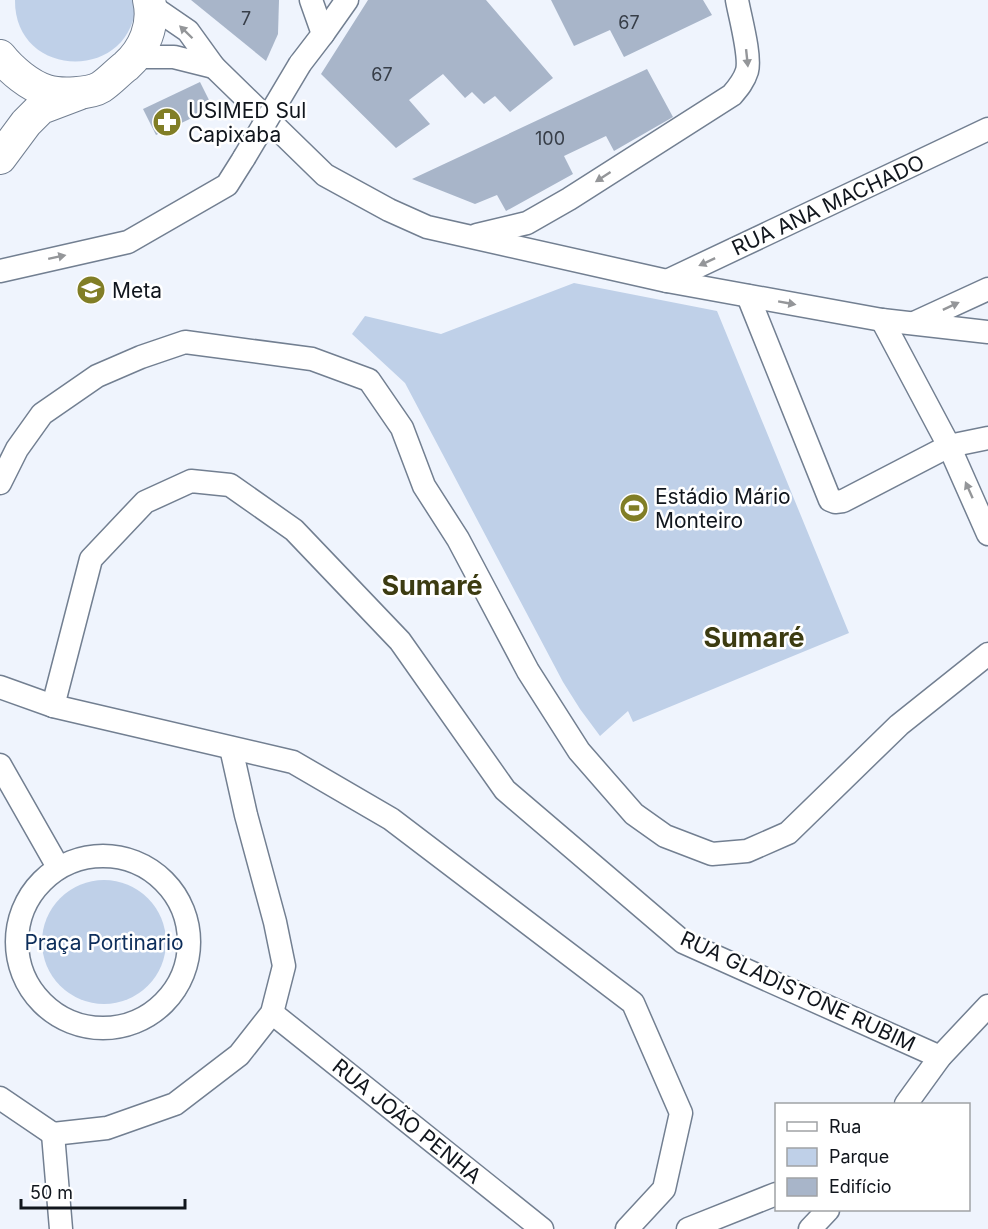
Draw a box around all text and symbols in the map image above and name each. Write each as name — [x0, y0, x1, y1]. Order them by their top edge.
house number: 7 — [241, 8, 251, 29]
house number: 67 — [618, 12, 640, 33]
one-way arrow — [179, 25, 194, 39]
one-way arrow — [742, 48, 752, 67]
house number: 67 — [371, 64, 393, 85]
place label: USIMED Sul Capixaba — [188, 98, 306, 147]
pharmacy icon: USIMED Sul Capixaba — [151, 106, 183, 138]
house number: 100 — [535, 128, 565, 149]
street label: RUA ANA MACHADO — [728, 149, 928, 261]
one-way arrow — [595, 171, 611, 182]
one-way arrow — [48, 251, 66, 261]
one-way arrow — [699, 257, 716, 266]
school or university icon: Meta — [75, 274, 107, 306]
place label: Meta — [112, 278, 162, 303]
one-way arrow — [777, 299, 796, 308]
one-way arrow — [942, 301, 960, 311]
one-way arrow — [964, 482, 973, 499]
place label: Estádio Mário Monteiro — [655, 484, 791, 533]
sports icon: Estádio Mário Monteiro — [618, 492, 650, 524]
district label: Sumaré — [381, 569, 483, 602]
district label: Sumaré — [703, 621, 805, 654]
street label: RUA GLADISTONE RUBIM — [677, 926, 919, 1056]
park label: Praça Portinario — [24, 930, 184, 955]
street label: RUA JOÃO PENHA — [328, 1053, 487, 1189]
legend — [775, 1103, 970, 1211]
text: Rua — [829, 1116, 861, 1137]
text: Parque — [829, 1146, 889, 1167]
scale bar — [21, 1172, 184, 1210]
text: Edifício — [829, 1176, 892, 1197]
text: 50 m — [30, 1182, 73, 1203]

